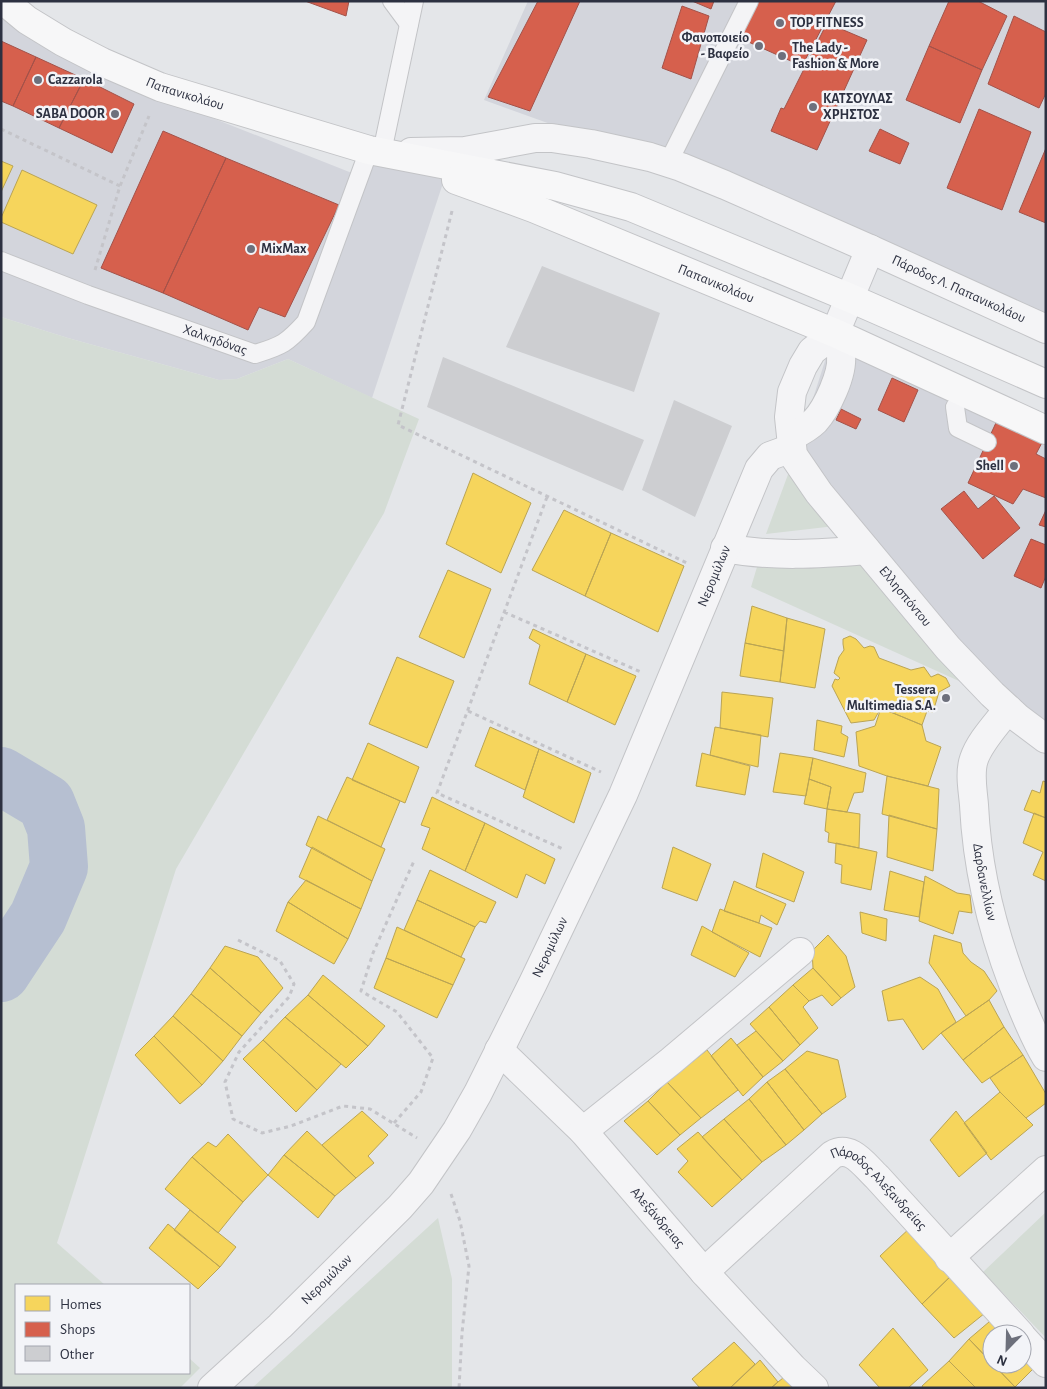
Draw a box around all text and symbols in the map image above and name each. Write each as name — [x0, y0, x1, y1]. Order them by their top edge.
place label: TOP FITNESS — [790, 16, 864, 30]
marker: TOP FITNESS — [774, 17, 786, 29]
place label: Φανοποιείο - Βαφείο — [682, 30, 749, 61]
marker: Φανοποιείο - Βαφείο — [753, 40, 765, 52]
place label: The Lady - Fashion & More — [792, 41, 879, 71]
marker: The Lady - Fashion & More — [776, 50, 788, 62]
place label: Cazzarola — [48, 73, 103, 87]
marker: Cazzarola — [32, 74, 44, 86]
street label: Παπανικολάου — [144, 75, 226, 113]
place label: ΚΑΤΣΟΥΛΑΣ ΧΡΗΣΤΟΣ — [823, 92, 893, 122]
marker: ΚΑΤΣΟΥΛΑΣ ΧΡΗΣΤΟΣ — [807, 101, 819, 113]
place label: SABA DOOR — [36, 107, 105, 121]
marker: SABA DOOR — [109, 108, 121, 120]
place label: MixMax — [261, 242, 307, 256]
marker: MixMax — [245, 243, 257, 255]
street label: Πάροδος Λ. Παπανικολάου — [890, 253, 1028, 326]
street label: Παπανικολάου — [676, 262, 756, 306]
street label: Χαλκηδόνας — [181, 322, 249, 358]
place label: Shell — [976, 459, 1004, 473]
marker: Shell — [1008, 460, 1020, 472]
street label: Νερομύλων — [695, 543, 733, 609]
street label: Ελλησπόντου — [876, 564, 934, 629]
place label: Tessera Multimedia S.A. — [847, 683, 936, 713]
marker: Tessera Multimedia S.A. — [940, 692, 952, 704]
street label: Δαρδανελλίων — [970, 843, 999, 922]
street label: Νερομύλων — [530, 915, 570, 980]
street label: Πάροδος Αλεξανδρείας — [828, 1145, 929, 1234]
street label: Αλεξάνδρειας — [628, 1185, 687, 1251]
street label: Νερομύλων — [299, 1252, 355, 1307]
legend — [15, 1284, 190, 1374]
text: Homes — [60, 1297, 102, 1312]
text: Shops — [60, 1322, 95, 1337]
north arrow — [982, 1324, 1032, 1374]
text: Other — [60, 1347, 94, 1362]
text: N — [995, 1352, 1010, 1368]

